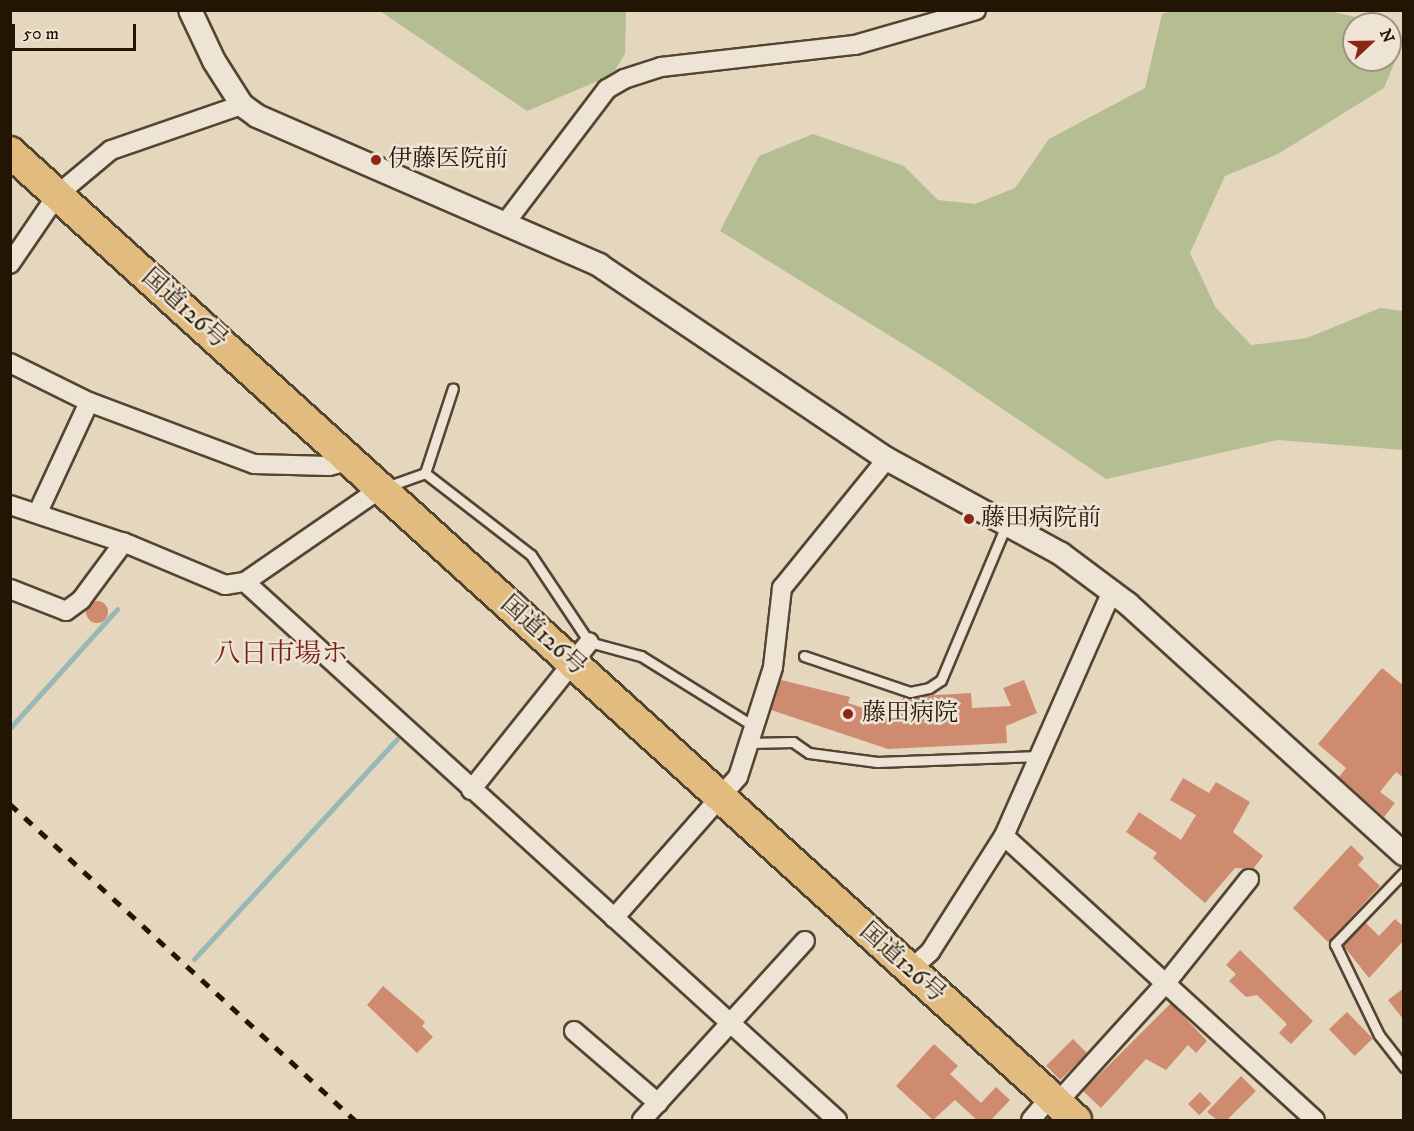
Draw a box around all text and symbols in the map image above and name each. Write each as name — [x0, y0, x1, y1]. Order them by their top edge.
scale bar — [15, 12, 140, 50]
north arrow — [1342, 12, 1402, 72]
text: 50 m — [23, 23, 59, 45]
text: N — [1375, 26, 1399, 46]
place label: 伊藤医院前 — [388, 146, 508, 174]
marker: 伊藤医院前 — [369, 153, 383, 167]
street label: 国道126号 — [135, 263, 233, 355]
place label: 藤田病院前 — [981, 505, 1101, 533]
marker: 藤田病院前 — [962, 512, 976, 526]
street label: 国道126号 — [494, 590, 592, 682]
district label: 八日市場ホ — [214, 639, 348, 671]
place label: 藤田病院 — [862, 700, 958, 728]
marker: 藤田病院 — [839, 705, 857, 723]
street label: 国道126号 — [853, 917, 951, 1009]

